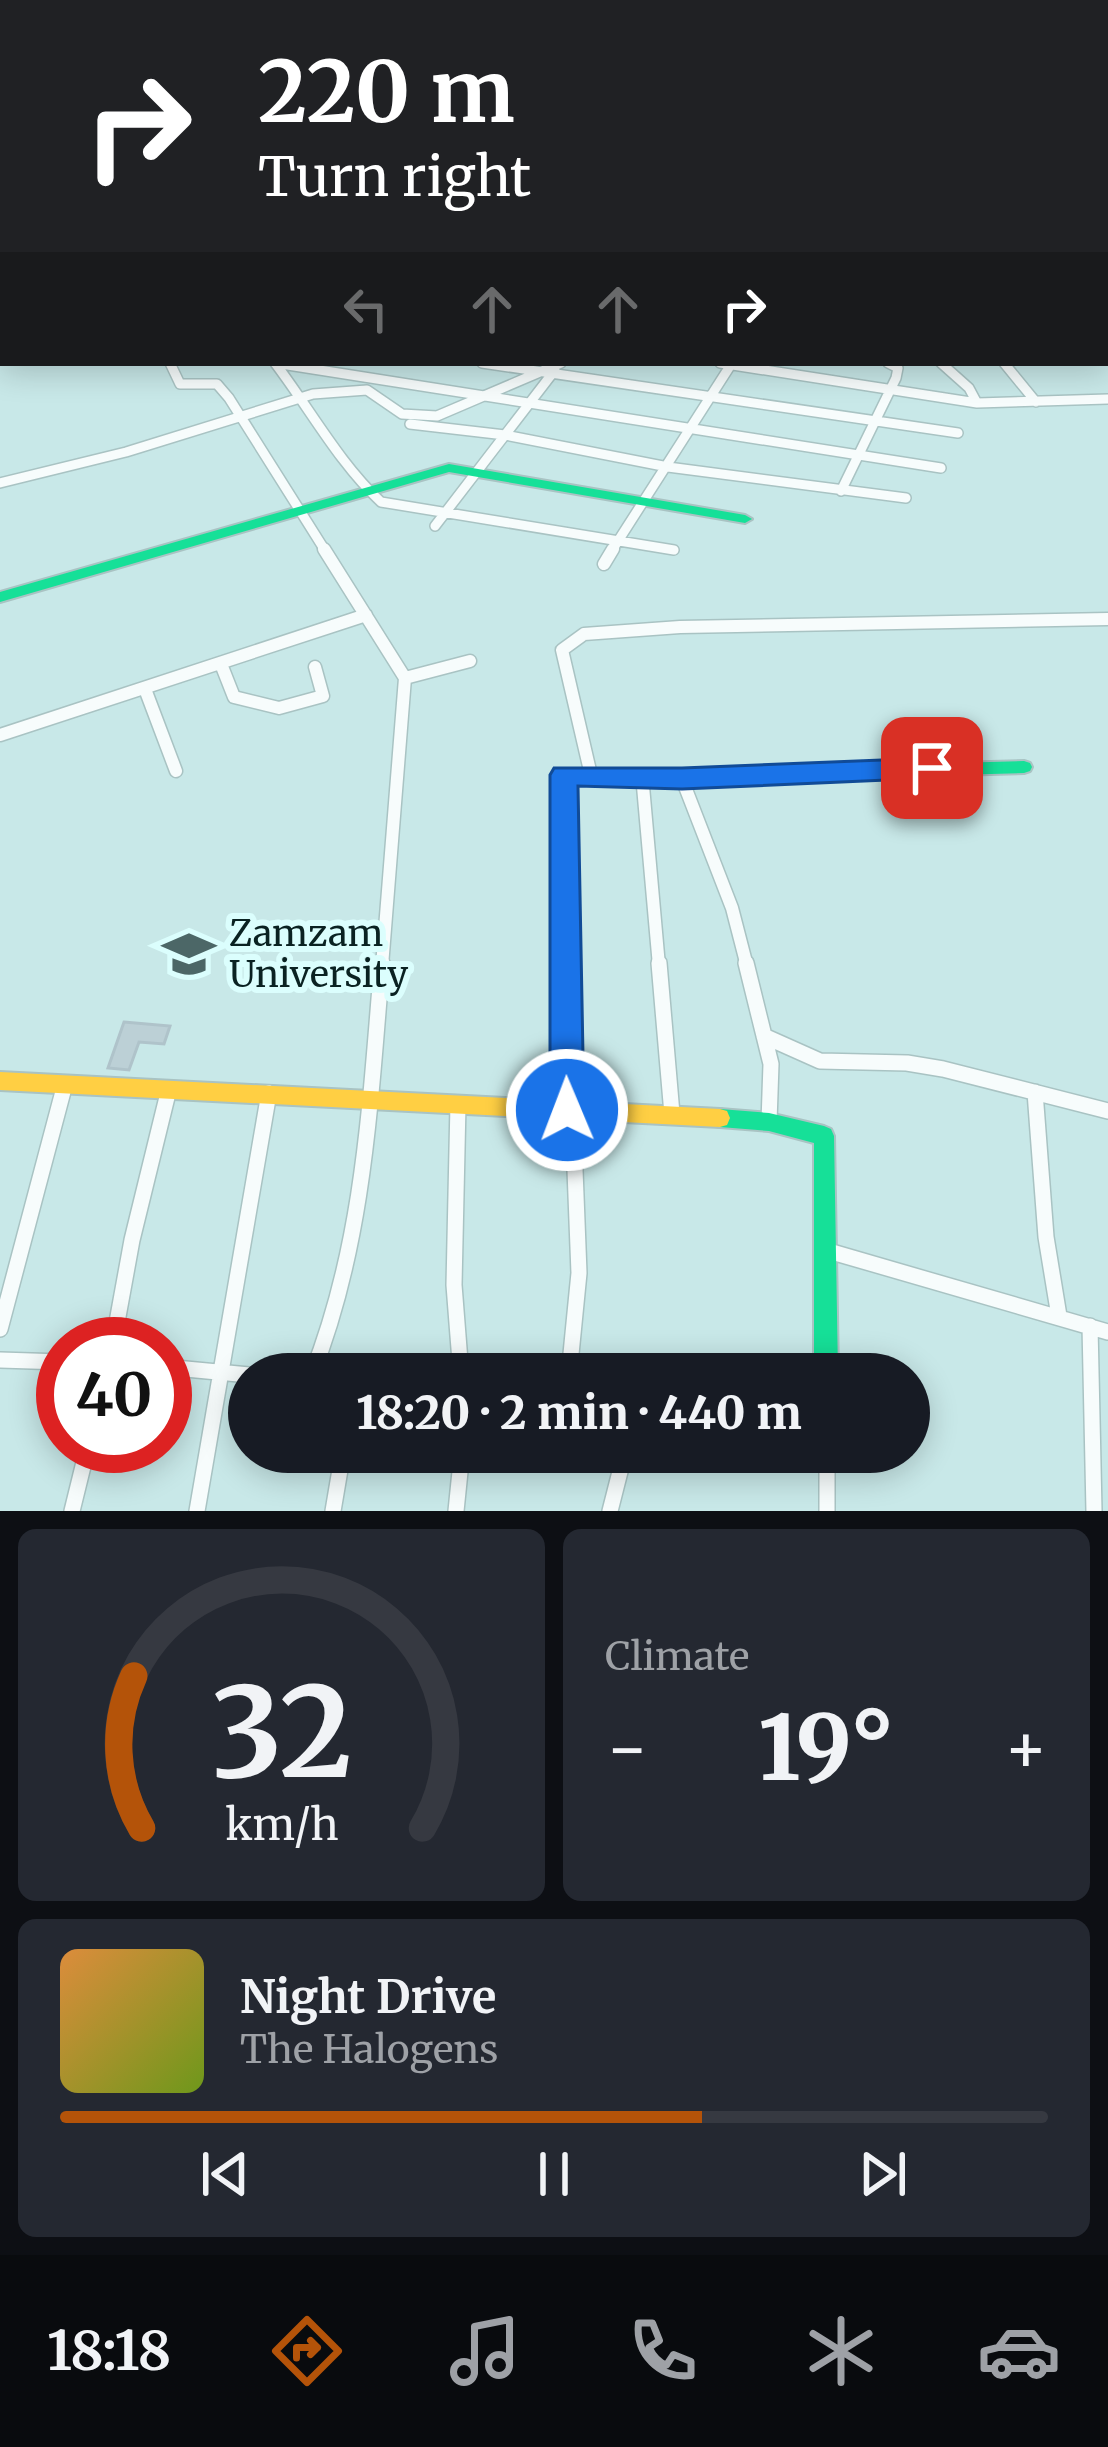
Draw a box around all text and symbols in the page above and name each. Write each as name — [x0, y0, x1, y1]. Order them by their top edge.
text: 220 m — [258, 39, 515, 145]
icon: right — [60, 48, 216, 204]
text: Turn right — [258, 143, 531, 211]
icon: left — [333, 276, 399, 342]
icon: ahead — [459, 276, 525, 342]
icon: ahead — [585, 276, 651, 342]
icon: right — [711, 276, 777, 342]
pin — [881, 717, 983, 819]
icon: arrive — [899, 735, 965, 801]
place label: Zamzam University — [229, 911, 408, 997]
school or university icon: Zamzam University — [160, 925, 218, 983]
position arrow — [504, 1047, 630, 1173]
speed limit sign: 40 — [36, 1317, 192, 1473]
text: 18:20 · 2 min · 440 m — [356, 1385, 802, 1441]
text: Climate — [605, 1632, 749, 1681]
text: 32 — [211, 1654, 352, 1811]
text: 19° — [758, 1691, 895, 1805]
text: − — [605, 1707, 649, 1790]
text: + — [1004, 1707, 1048, 1790]
text: km/h — [225, 1798, 338, 1852]
text: Night Drive — [240, 1969, 496, 2025]
text: The Halogens — [240, 2025, 498, 2074]
icon: previous — [192, 2141, 258, 2207]
icon: pause — [521, 2141, 587, 2207]
icon: next — [850, 2141, 916, 2207]
icon: directions — [265, 2309, 349, 2393]
icon: music — [443, 2309, 527, 2393]
icon: phone — [621, 2309, 705, 2393]
icon: climate — [799, 2309, 883, 2393]
icon: car — [977, 2309, 1061, 2393]
text: 18:18 — [47, 2317, 171, 2385]

